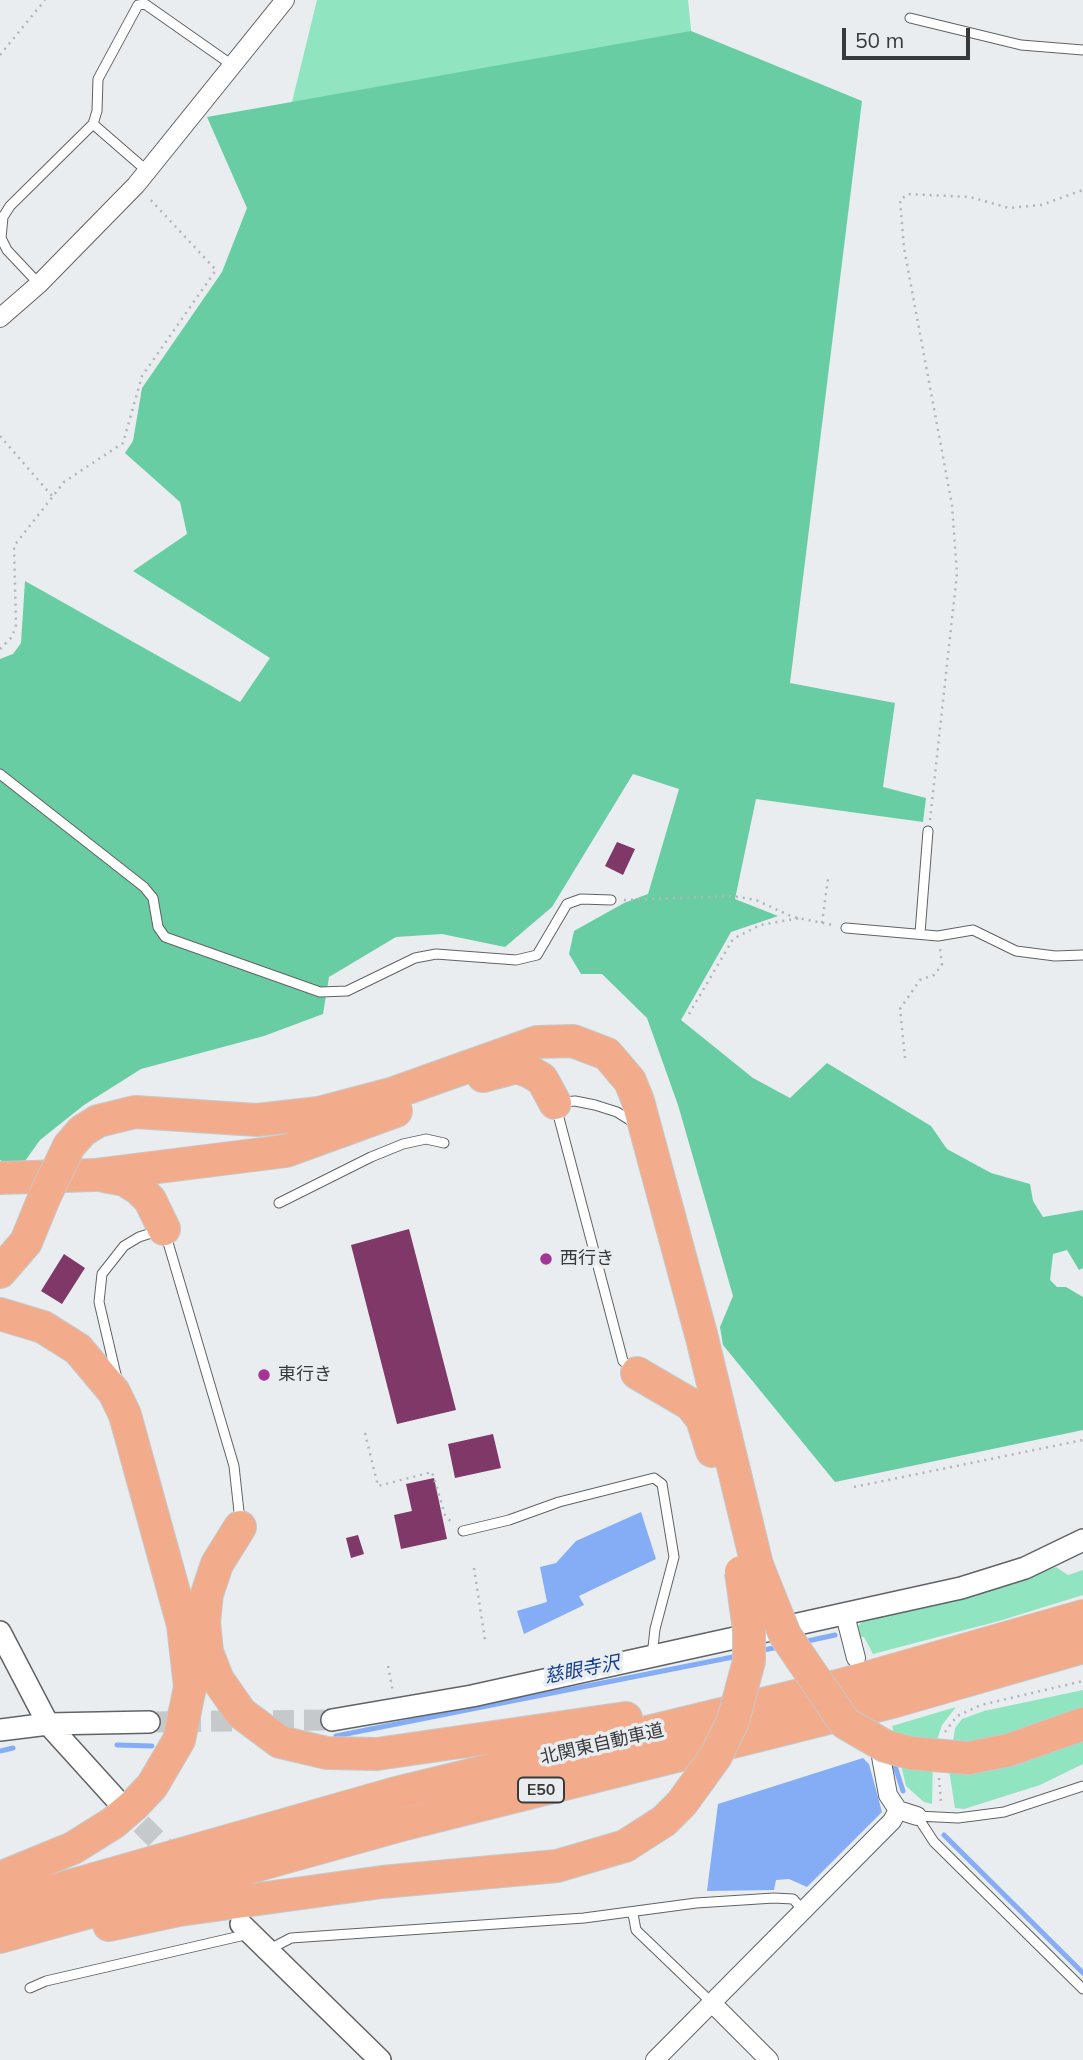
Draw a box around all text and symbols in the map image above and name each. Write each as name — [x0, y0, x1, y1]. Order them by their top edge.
scale bar — [845, 14, 973, 58]
text: 50 m — [855, 27, 904, 53]
place label: 西行き — [560, 1248, 614, 1270]
marker: 西行き — [538, 1251, 554, 1267]
place label: 東行き — [278, 1364, 332, 1386]
marker: 東行き — [256, 1367, 272, 1383]
water label: 慈眼寺沢 — [543, 1652, 621, 1688]
street label: 北関東自動車道 — [538, 1719, 666, 1769]
road number: E50 — [518, 1778, 564, 1802]

